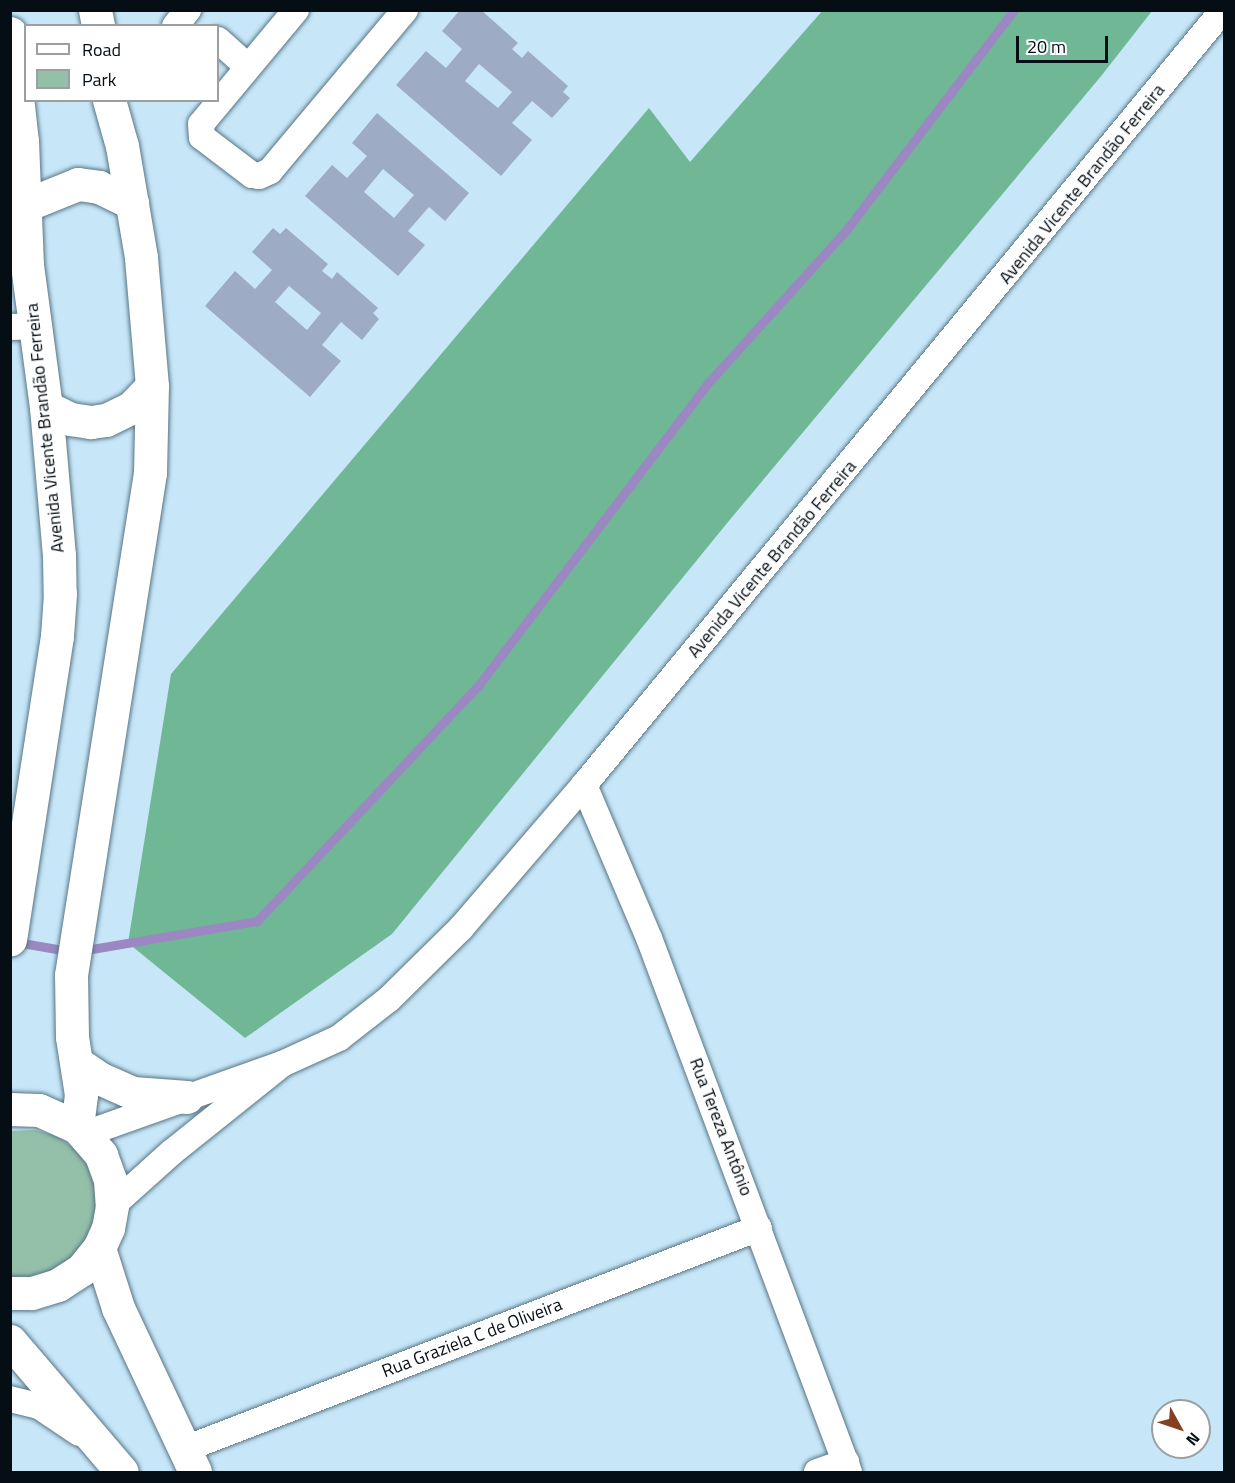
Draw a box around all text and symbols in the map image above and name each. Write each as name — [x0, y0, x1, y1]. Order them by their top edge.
legend — [24, 24, 219, 102]
scale bar — [1019, 24, 1110, 62]
text: 20 m — [1027, 33, 1066, 60]
text: Road — [82, 36, 121, 63]
text: Park — [82, 66, 116, 93]
street label: Avenida Vicente Brandão Ferreira — [995, 80, 1169, 288]
street label: Avenida Vicente Brandão Ferreira — [21, 302, 69, 554]
street label: Avenida Vicente Brandão Ferreira — [683, 456, 861, 662]
street label: Rua Tereza Antônio — [685, 1055, 757, 1199]
street label: Rua Graziela C de Oliveira — [379, 1294, 565, 1382]
north arrow — [1151, 1399, 1211, 1459]
text: N — [1180, 1427, 1206, 1451]

